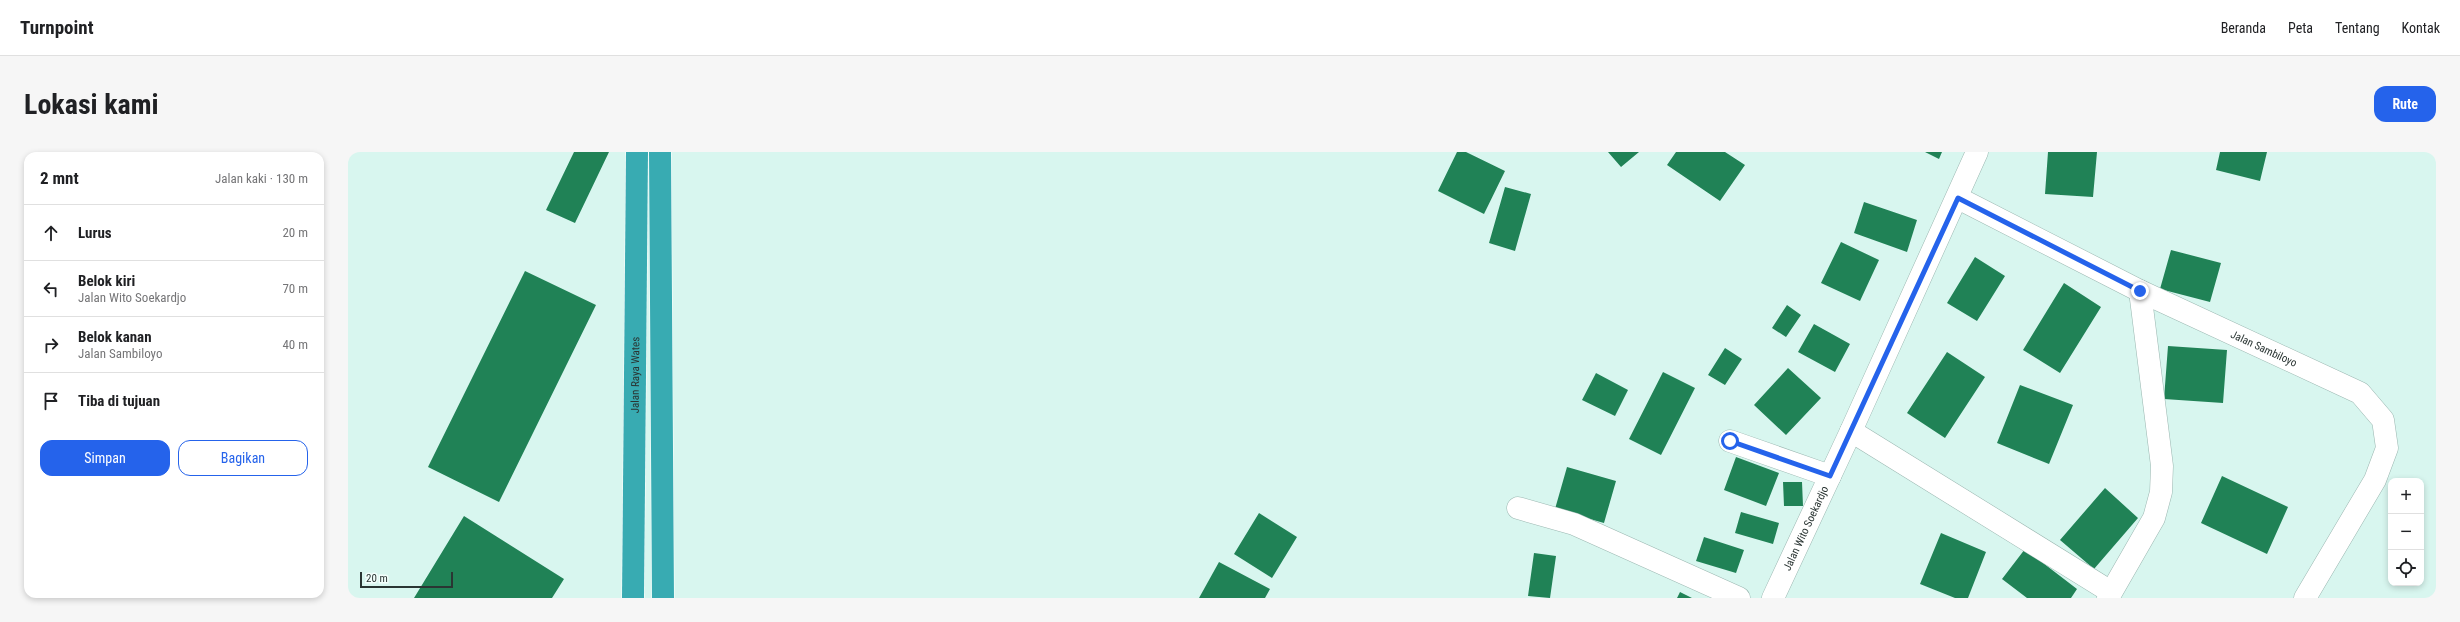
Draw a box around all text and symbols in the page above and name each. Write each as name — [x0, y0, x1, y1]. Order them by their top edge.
text: Turnpoint — [20, 16, 94, 39]
text: Beranda — [2221, 20, 2266, 36]
text: Peta — [2288, 20, 2313, 36]
text: Tentang — [2335, 20, 2380, 36]
text: Kontak — [2402, 20, 2440, 36]
button: Rute — [2374, 86, 2436, 122]
text: Lokasi kami — [24, 88, 159, 121]
text: 2 mnt — [40, 168, 79, 188]
text: Jalan kaki · 130 m — [215, 171, 308, 186]
icon: ahead — [40, 222, 62, 244]
text: Lurus — [78, 224, 112, 242]
text: 20 m — [282, 225, 308, 240]
text: Belok kiri — [78, 272, 135, 290]
icon: left — [40, 278, 62, 300]
text: 70 m — [282, 281, 308, 296]
route end — [2131, 282, 2149, 300]
text: Jalan Wito Soekardjo — [78, 290, 186, 305]
text: Belok kanan — [78, 328, 152, 346]
street label: Jalan Sambiloyo — [2229, 328, 2299, 370]
icon: right — [40, 334, 62, 356]
text: 40 m — [282, 337, 308, 352]
street label: Jalan Raya Wates — [629, 337, 642, 413]
text: Jalan Sambiloyo — [78, 346, 162, 361]
icon: arrive — [40, 390, 62, 412]
text: Tiba di tujuan — [78, 392, 160, 410]
route start — [1721, 432, 1739, 450]
button: Simpan — [40, 440, 170, 476]
button: Bagikan — [178, 440, 308, 476]
map controls — [2388, 478, 2424, 586]
button: + — [2388, 478, 2424, 514]
street label: Jalan Wito Soekardjo — [1781, 484, 1832, 573]
button: − — [2388, 514, 2424, 550]
button: locate — [2388, 550, 2424, 586]
scale bar — [360, 570, 453, 589]
text: 20 m — [366, 572, 388, 585]

